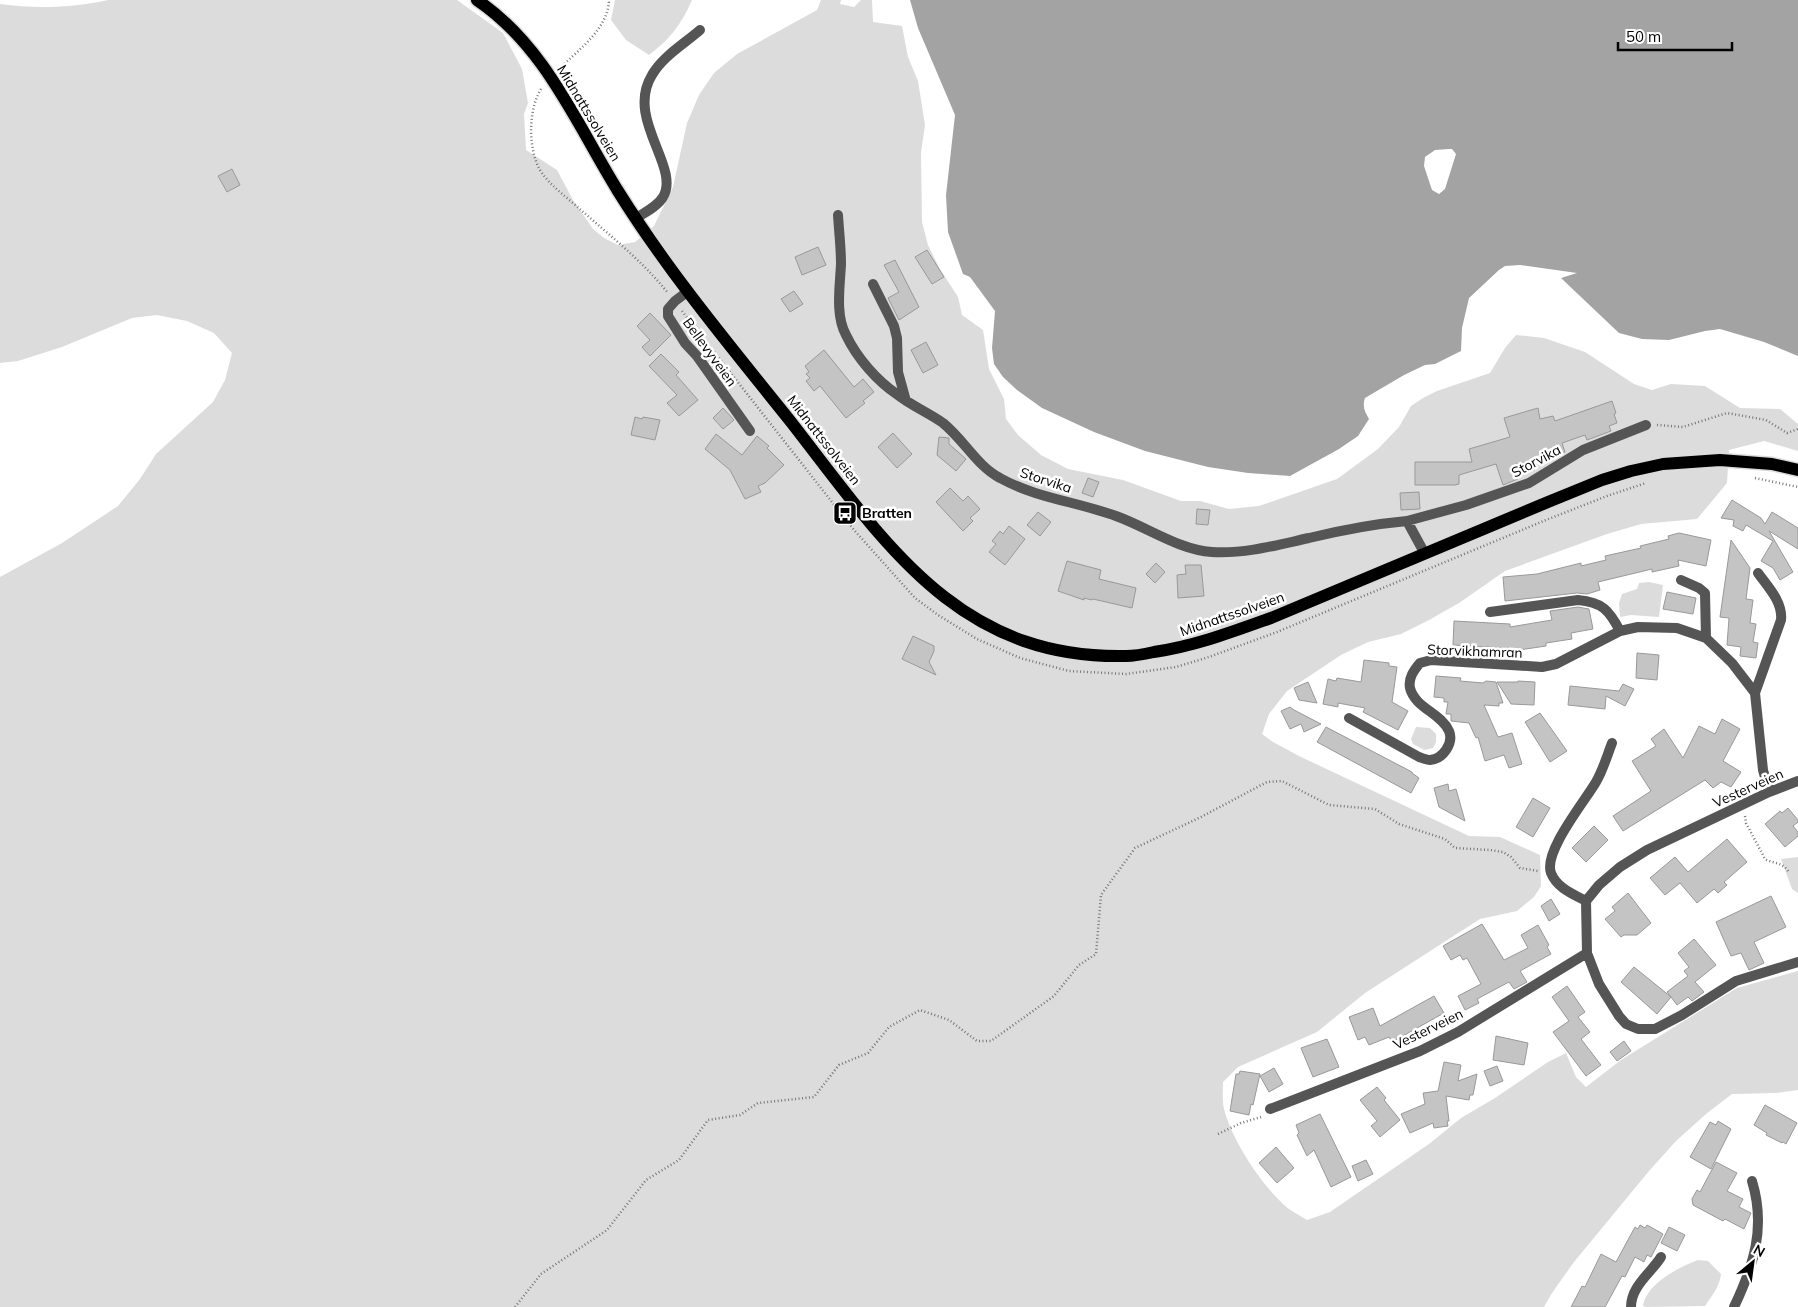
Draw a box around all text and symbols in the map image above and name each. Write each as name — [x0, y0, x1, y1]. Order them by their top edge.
scale bar — [1618, 20, 1732, 52]
text: 50 m — [1626, 27, 1661, 46]
street label: Midnattssolveien — [553, 62, 625, 164]
street label: Bellevyveien — [679, 314, 741, 390]
street label: Midnattssolveien — [783, 391, 865, 489]
street label: Storvika — [1508, 441, 1564, 481]
street label: Storvika — [1018, 463, 1074, 497]
bus stop icon: Bratten — [832, 500, 858, 526]
place label: Bratten — [862, 504, 912, 522]
street label: Midnattssolveien — [1177, 588, 1287, 640]
street label: Storvikhamran — [1427, 640, 1523, 662]
street label: Vesterveien — [1710, 764, 1786, 812]
street label: Vesterveien — [1390, 1004, 1466, 1054]
north arrow — [1728, 1237, 1778, 1287]
text: N — [1750, 1240, 1768, 1261]

